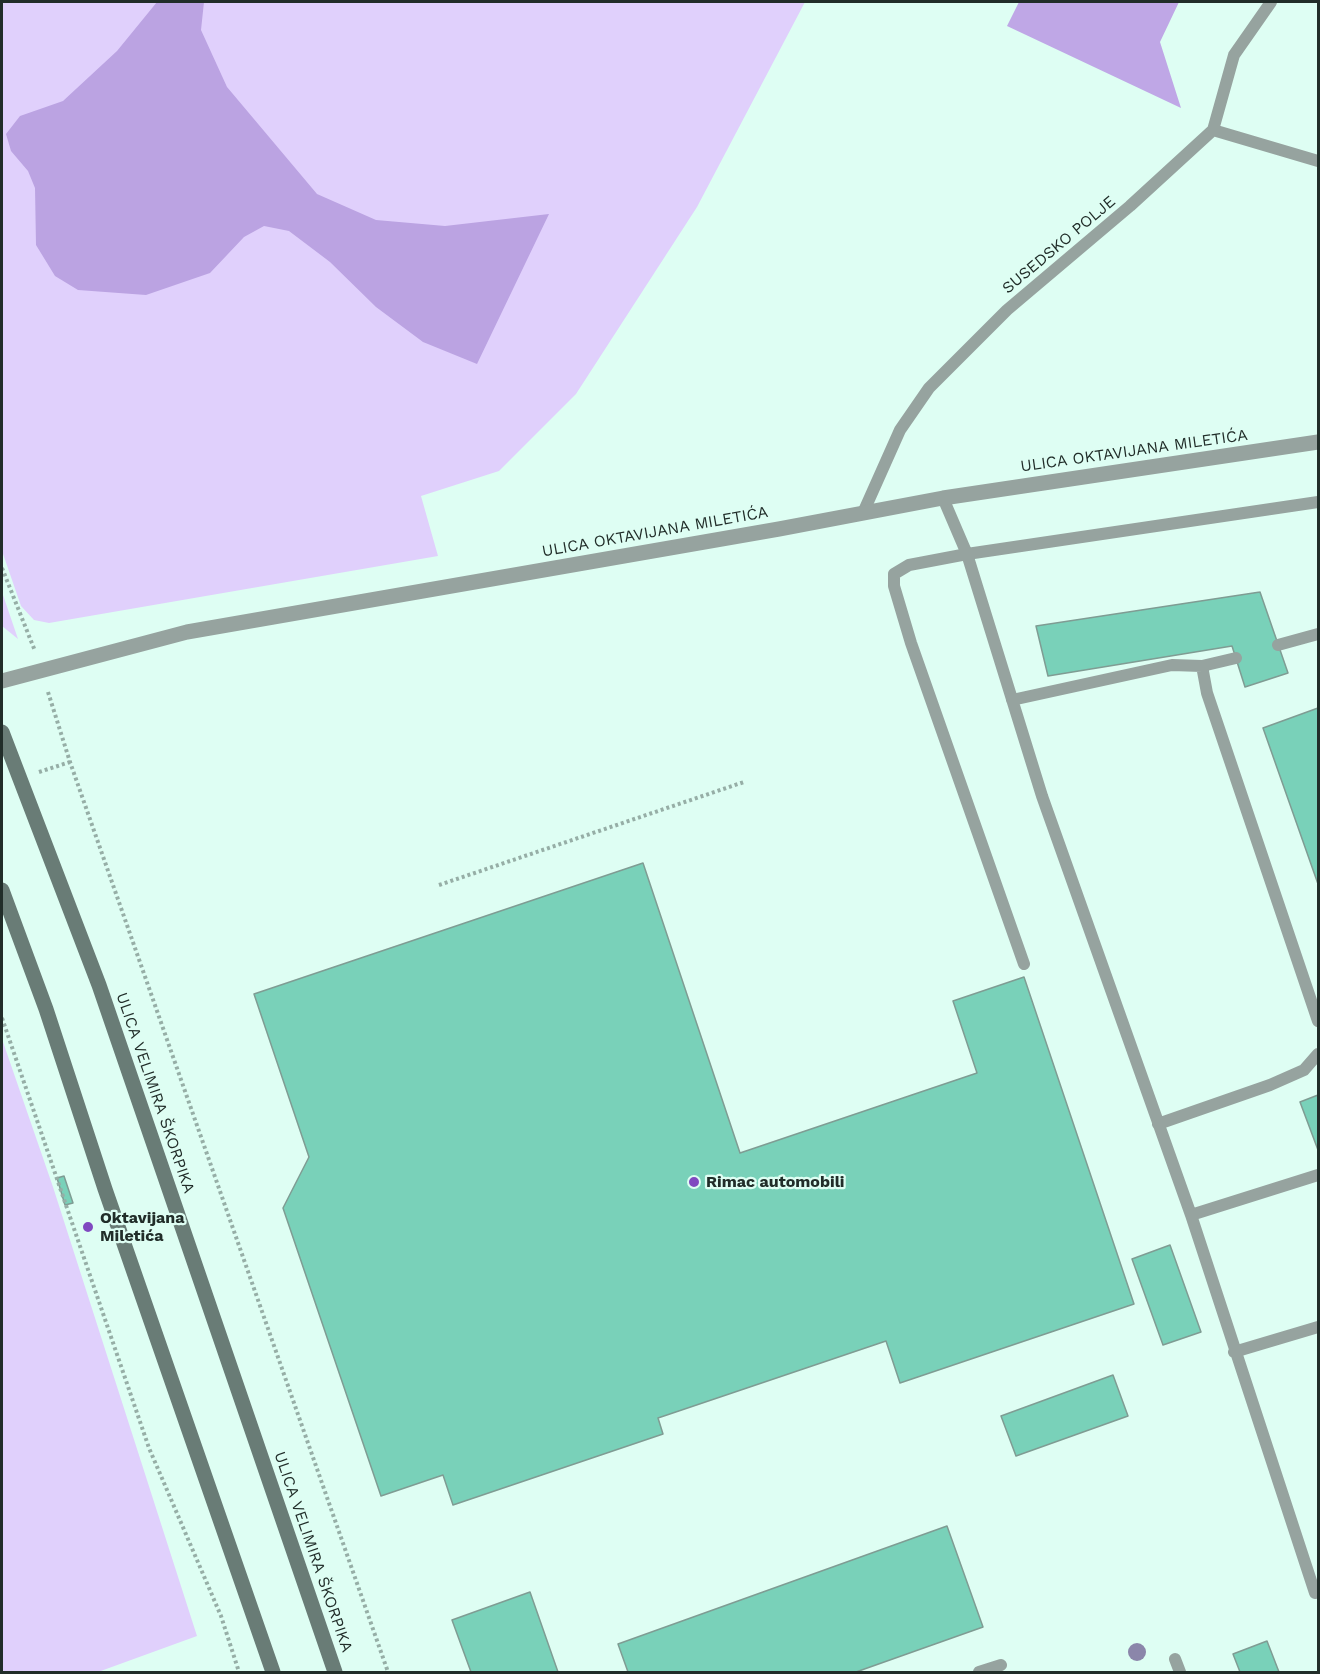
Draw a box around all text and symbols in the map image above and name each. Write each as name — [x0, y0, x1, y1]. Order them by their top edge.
street label: SUSEDSKO POLJE — [999, 192, 1119, 298]
street label: ULICA OKTAVIJANA MILETIĆA — [1019, 426, 1249, 476]
street label: ULICA OKTAVIJANA MILETIĆA — [541, 503, 769, 561]
street label: ULICA VELIMIRA ŠKORPIKA — [112, 990, 198, 1196]
place label: Rimac automobili — [706, 1172, 845, 1192]
marker: Rimac automobili — [687, 1175, 701, 1189]
place label: Oktavijana Miletića — [100, 1208, 184, 1246]
marker: Oktavijana Miletića — [81, 1220, 95, 1234]
street label: ULICA VELIMIRA ŠKORPIKA — [270, 1449, 356, 1655]

